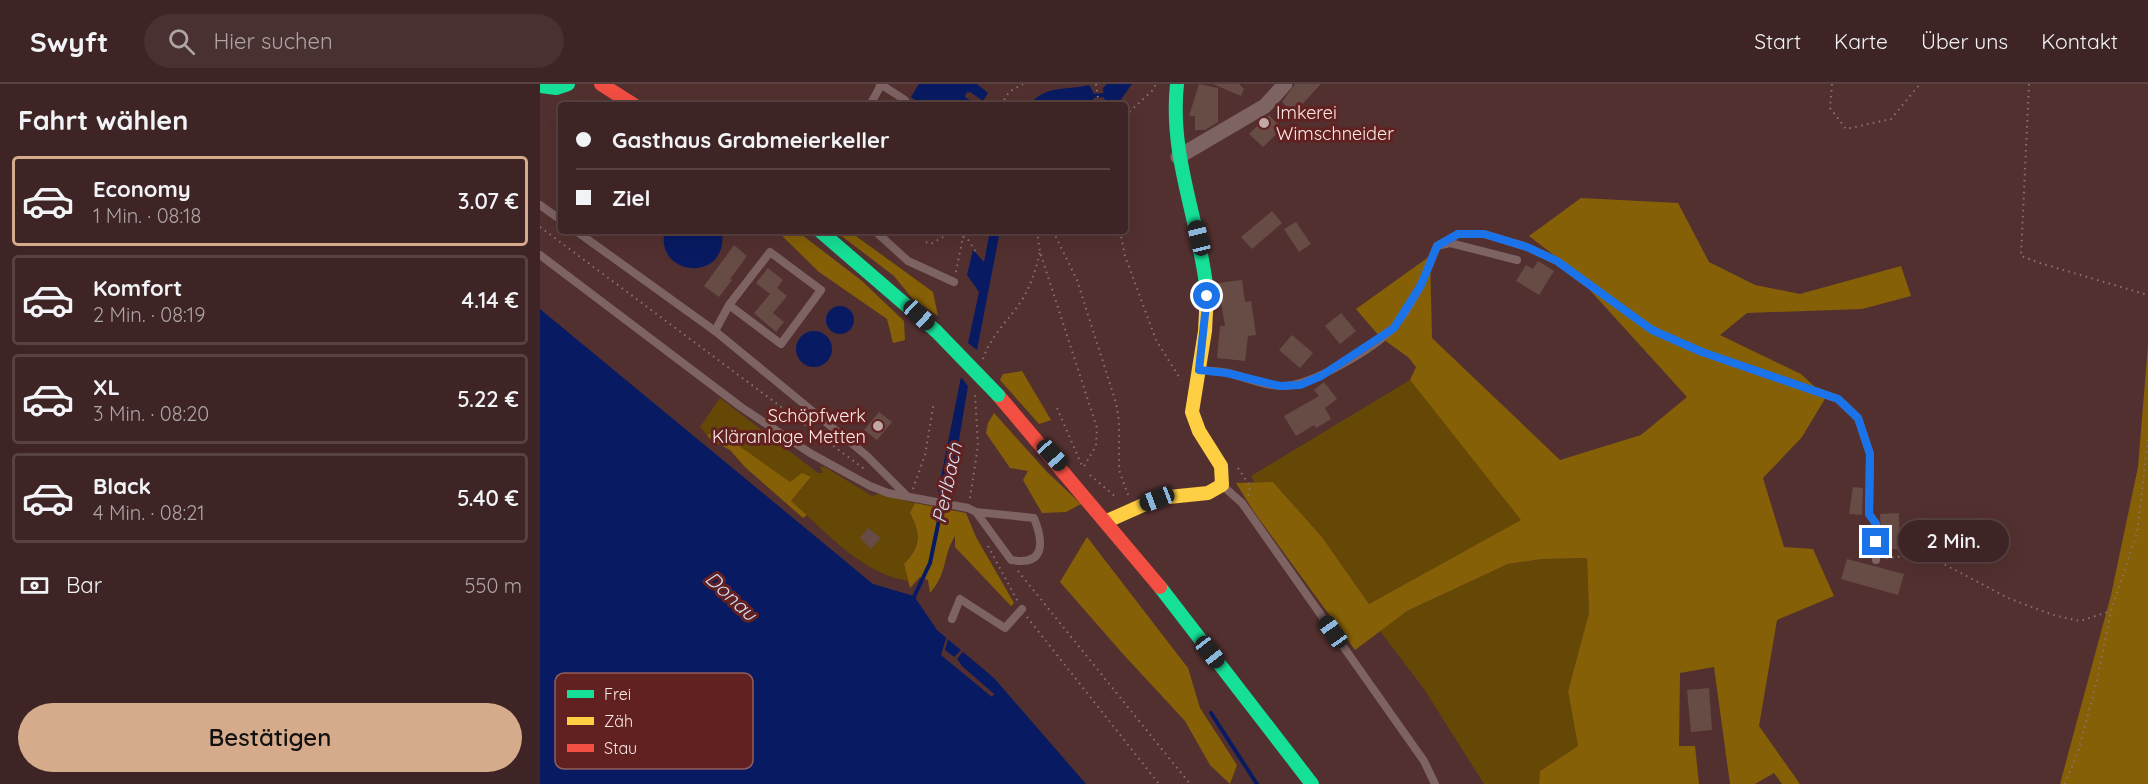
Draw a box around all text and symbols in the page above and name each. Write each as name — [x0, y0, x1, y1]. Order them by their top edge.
search box — [144, 14, 564, 68]
text: Swyft — [30, 24, 108, 59]
icon: search — [165, 25, 198, 58]
text: Hier suchen — [213, 27, 333, 55]
text: Start — [1754, 28, 1801, 54]
text: Karte — [1834, 28, 1888, 54]
text: Über uns — [1921, 28, 2008, 54]
text: Kontakt — [2041, 28, 2118, 54]
place label: Imkerei Wimschneider — [1276, 101, 1394, 145]
text: Fahrt wählen — [18, 103, 188, 137]
marker: Imkerei Wimschneider — [1257, 116, 1271, 130]
text: Gasthaus Grabmeierkeller — [612, 126, 890, 154]
icon: car — [21, 174, 75, 228]
text: Economy — [93, 175, 191, 203]
text: Ziel — [612, 184, 650, 212]
text: 3.07 € — [458, 187, 519, 215]
text: 1 Min. · 08:18 — [93, 203, 201, 228]
car — [1186, 218, 1212, 258]
icon: car — [21, 273, 75, 327]
text: Komfort — [93, 274, 182, 302]
route start — [1193, 282, 1220, 309]
text: 4.14 € — [462, 286, 519, 314]
car — [900, 296, 938, 334]
text: 2 Min. · 08:19 — [93, 302, 205, 327]
icon: car — [21, 372, 75, 426]
text: XL — [93, 373, 120, 401]
text: 5.22 € — [457, 385, 519, 413]
text: 3 Min. · 08:20 — [93, 401, 209, 426]
place label: Schöpfwerk Kläranlage Metten — [712, 404, 866, 448]
marker: Schöpfwerk Kläranlage Metten — [871, 419, 885, 433]
car — [1033, 436, 1071, 474]
water label: Perlbach — [926, 440, 967, 525]
icon: car — [21, 471, 75, 525]
text: Black — [93, 472, 151, 500]
text: 5.40 € — [457, 484, 519, 512]
car — [1137, 484, 1177, 514]
text: 4 Min. · 08:21 — [93, 500, 205, 525]
callout: 2 Min. — [1897, 521, 2008, 563]
route end — [1862, 528, 1889, 555]
text: 2 Min. — [1926, 528, 1981, 553]
water label: Donau — [700, 566, 764, 627]
icon: cash — [18, 569, 51, 602]
text: Bar — [66, 571, 102, 599]
text: 550 m — [465, 573, 522, 598]
car — [1315, 612, 1351, 652]
car — [1192, 632, 1228, 672]
legend — [555, 673, 753, 769]
text: Frei — [604, 684, 631, 704]
button: Bestätigen — [18, 703, 522, 772]
text: Zäh — [604, 711, 633, 731]
text: Stau — [604, 738, 637, 758]

